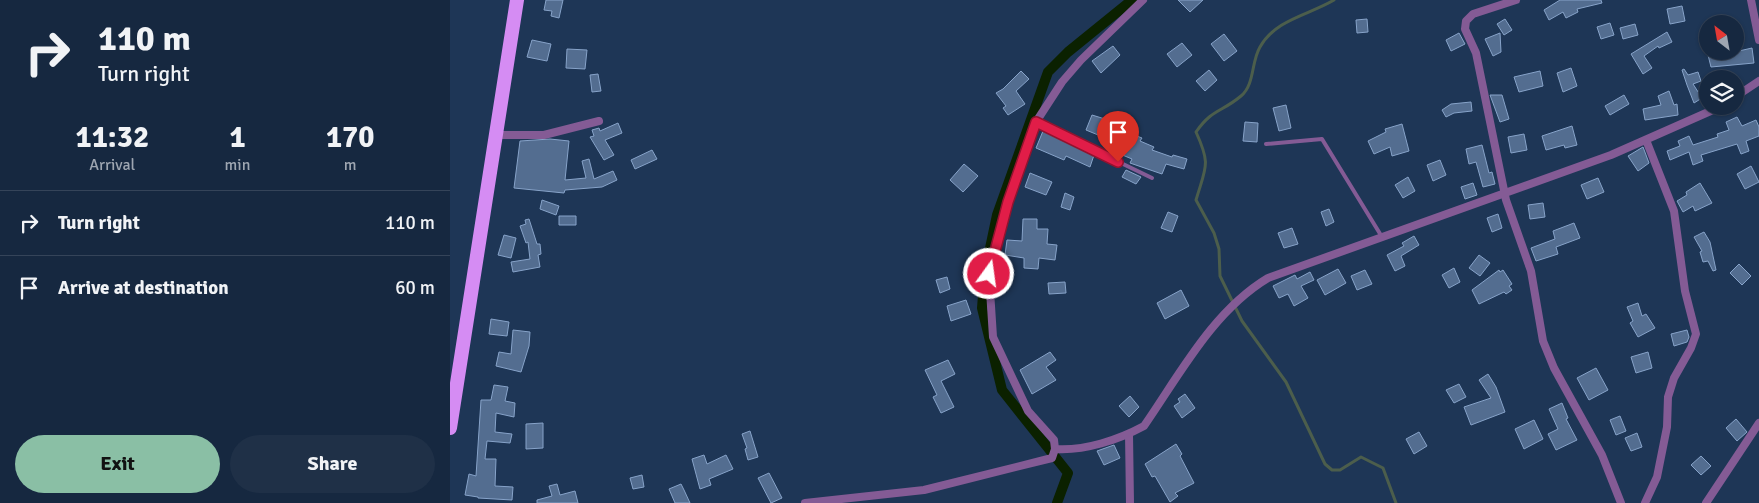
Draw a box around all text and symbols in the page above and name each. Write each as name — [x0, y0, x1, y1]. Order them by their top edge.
north arrow — [1699, 15, 1744, 60]
map controls — [1699, 15, 1744, 115]
text: 110 m — [98, 17, 191, 60]
icon: right — [15, 20, 80, 85]
text: Turn right — [98, 60, 190, 87]
button: layers — [1699, 70, 1744, 115]
pin — [1097, 111, 1139, 162]
icon: arrive — [1104, 118, 1132, 146]
text: 11:32 — [75, 119, 149, 156]
text: 1 — [229, 119, 246, 156]
text: 170 — [326, 119, 374, 156]
text: Arrival — [89, 155, 135, 175]
text: min — [225, 155, 250, 175]
text: m — [344, 155, 357, 175]
icon: right — [15, 209, 43, 237]
text: Turn right — [58, 211, 140, 235]
text: 110 m — [385, 211, 435, 235]
position arrow — [962, 247, 1014, 299]
icon: arrive — [15, 274, 43, 302]
text: Arrive at destination — [58, 276, 229, 300]
text: 60 m — [395, 276, 435, 300]
button: Exit — [15, 435, 220, 493]
button: Share — [230, 435, 435, 493]

